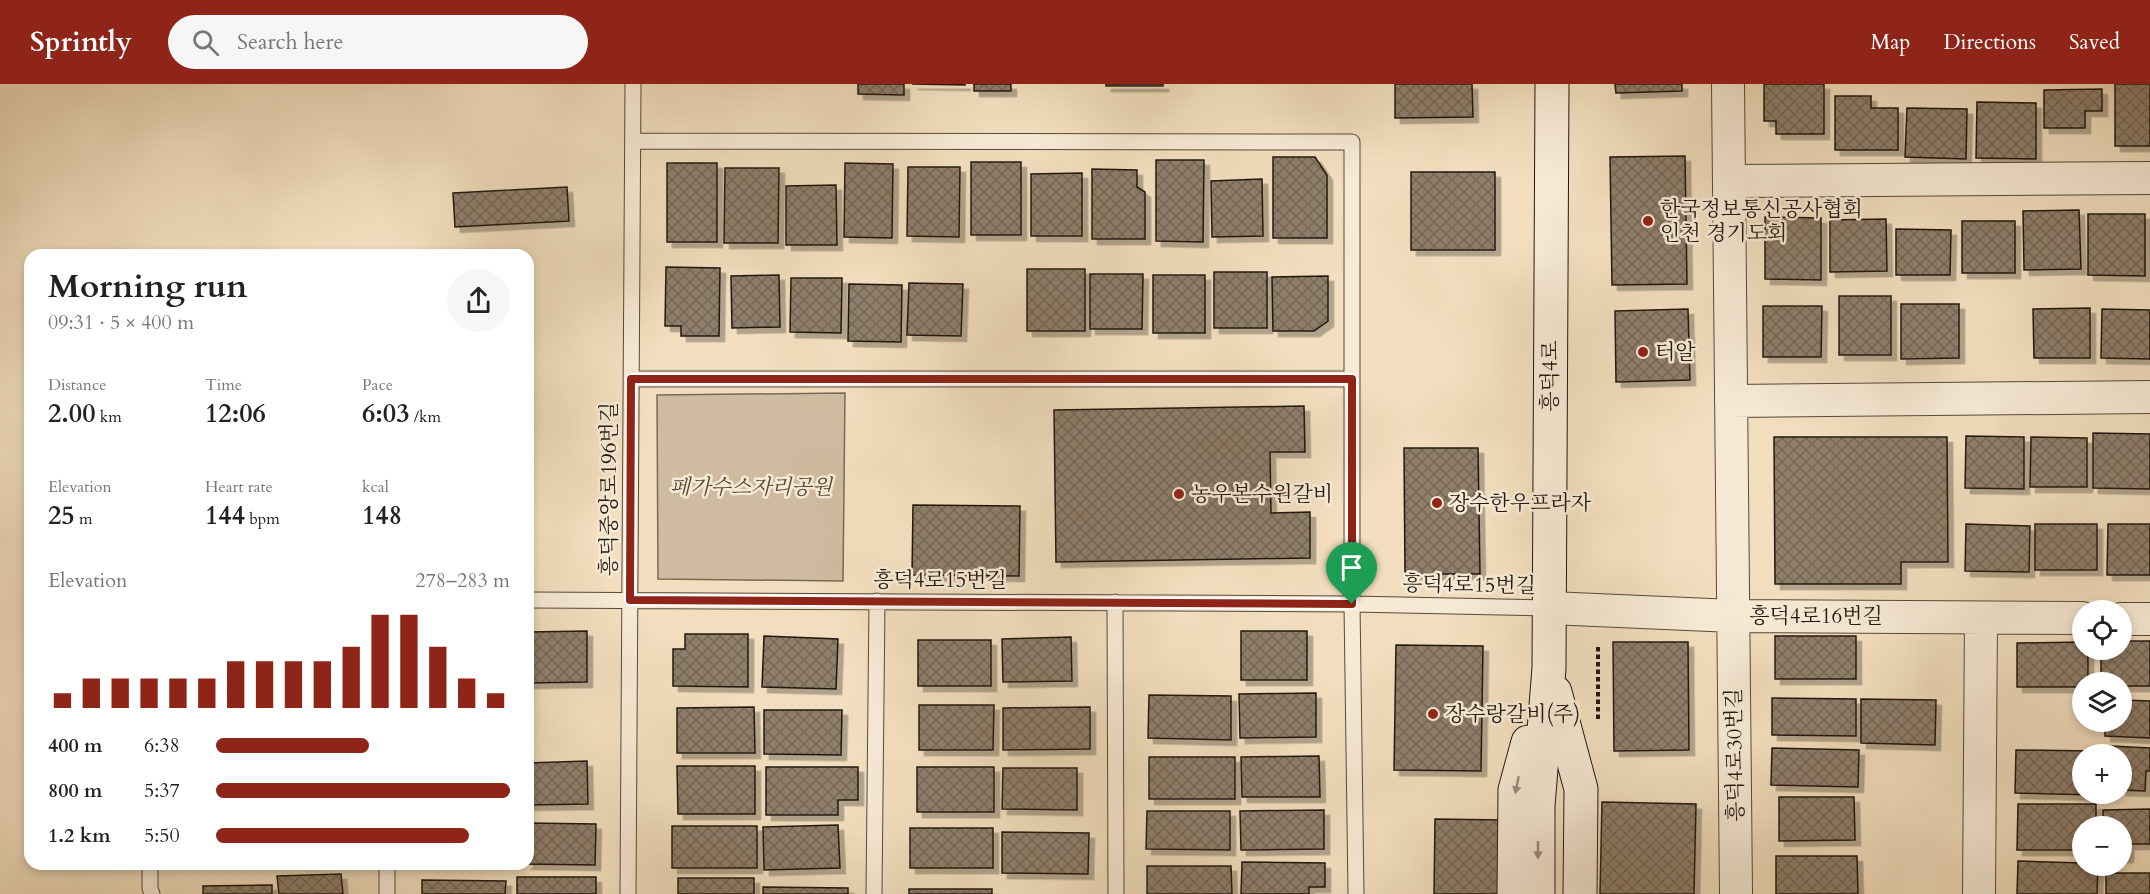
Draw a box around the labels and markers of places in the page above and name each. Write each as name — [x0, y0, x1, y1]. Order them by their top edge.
place label: 한국정보통신공사협회 인천 경기도회 — [1660, 195, 1863, 248]
marker: 한국정보통신공사협회 인천 경기도회 — [1641, 214, 1655, 228]
place label: 터알 — [1655, 338, 1696, 367]
marker: 터알 — [1636, 345, 1650, 359]
place label: 농우본수원갈비 — [1191, 480, 1333, 509]
marker: 농우본수원갈비 — [1172, 487, 1186, 501]
place label: 장수한우프라자 — [1449, 489, 1592, 518]
marker: 장수한우프라자 — [1430, 496, 1444, 510]
pin — [1326, 542, 1377, 604]
place label: 장수랑갈비(주) — [1445, 700, 1580, 729]
marker: 장수랑갈비(주) — [1426, 707, 1440, 721]

